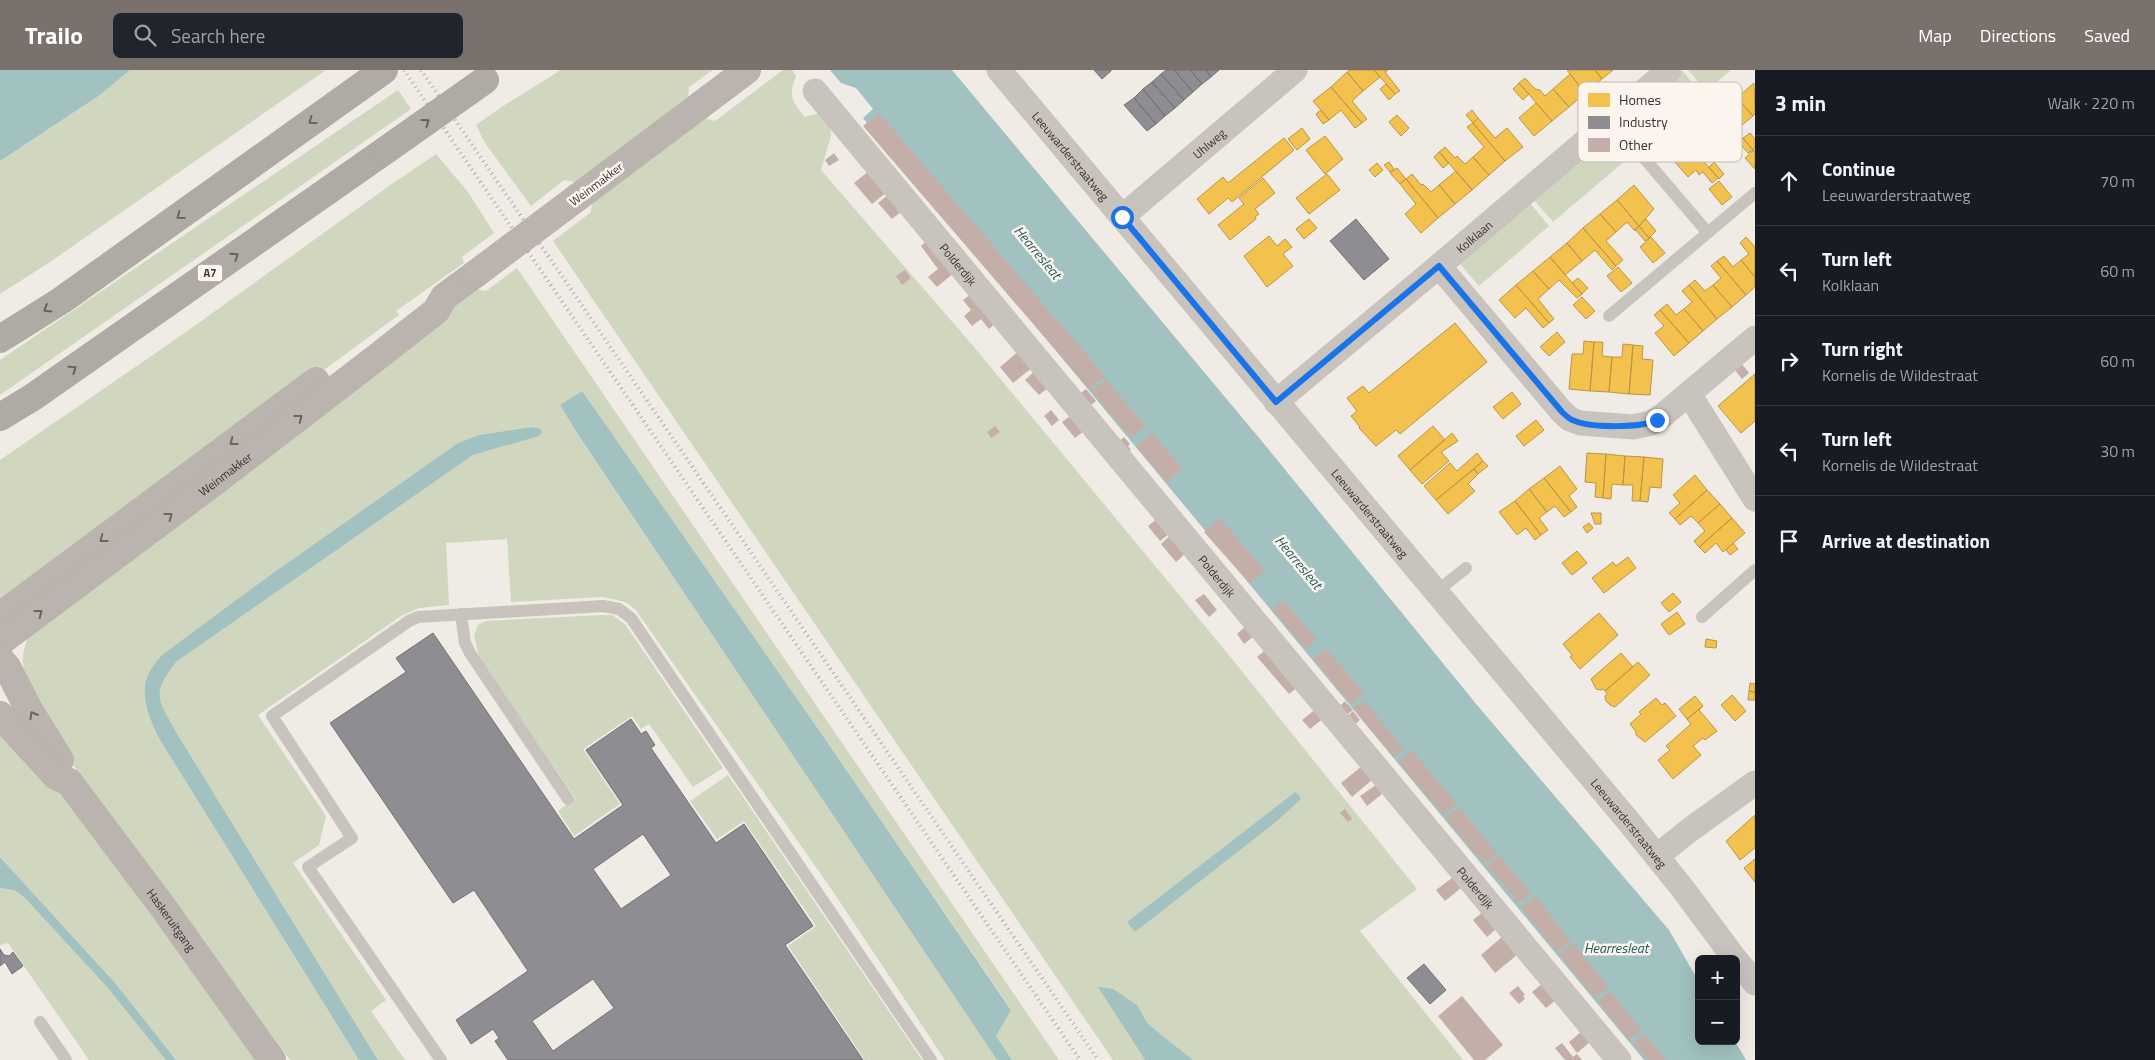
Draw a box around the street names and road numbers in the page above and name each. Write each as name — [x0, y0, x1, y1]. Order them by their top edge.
street label: Leeuwarderstraatweg — [1028, 107, 1114, 205]
street label: Uhlweg — [1188, 124, 1230, 163]
street label: Weinmakker — [565, 157, 627, 211]
street label: Kolklaan — [1451, 215, 1496, 257]
street label: Polderdijk — [935, 239, 982, 290]
road number: A7 — [198, 264, 222, 282]
street label: Weinmakker — [194, 447, 256, 500]
street label: Leeuwarderstraatweg — [1327, 464, 1413, 562]
street label: Polderdijk — [1194, 551, 1241, 601]
street label: Leeuwarderstraatweg — [1587, 774, 1672, 872]
street label: Polderdijk — [1453, 862, 1499, 913]
street label: Haskeruitgang — [142, 884, 201, 955]

